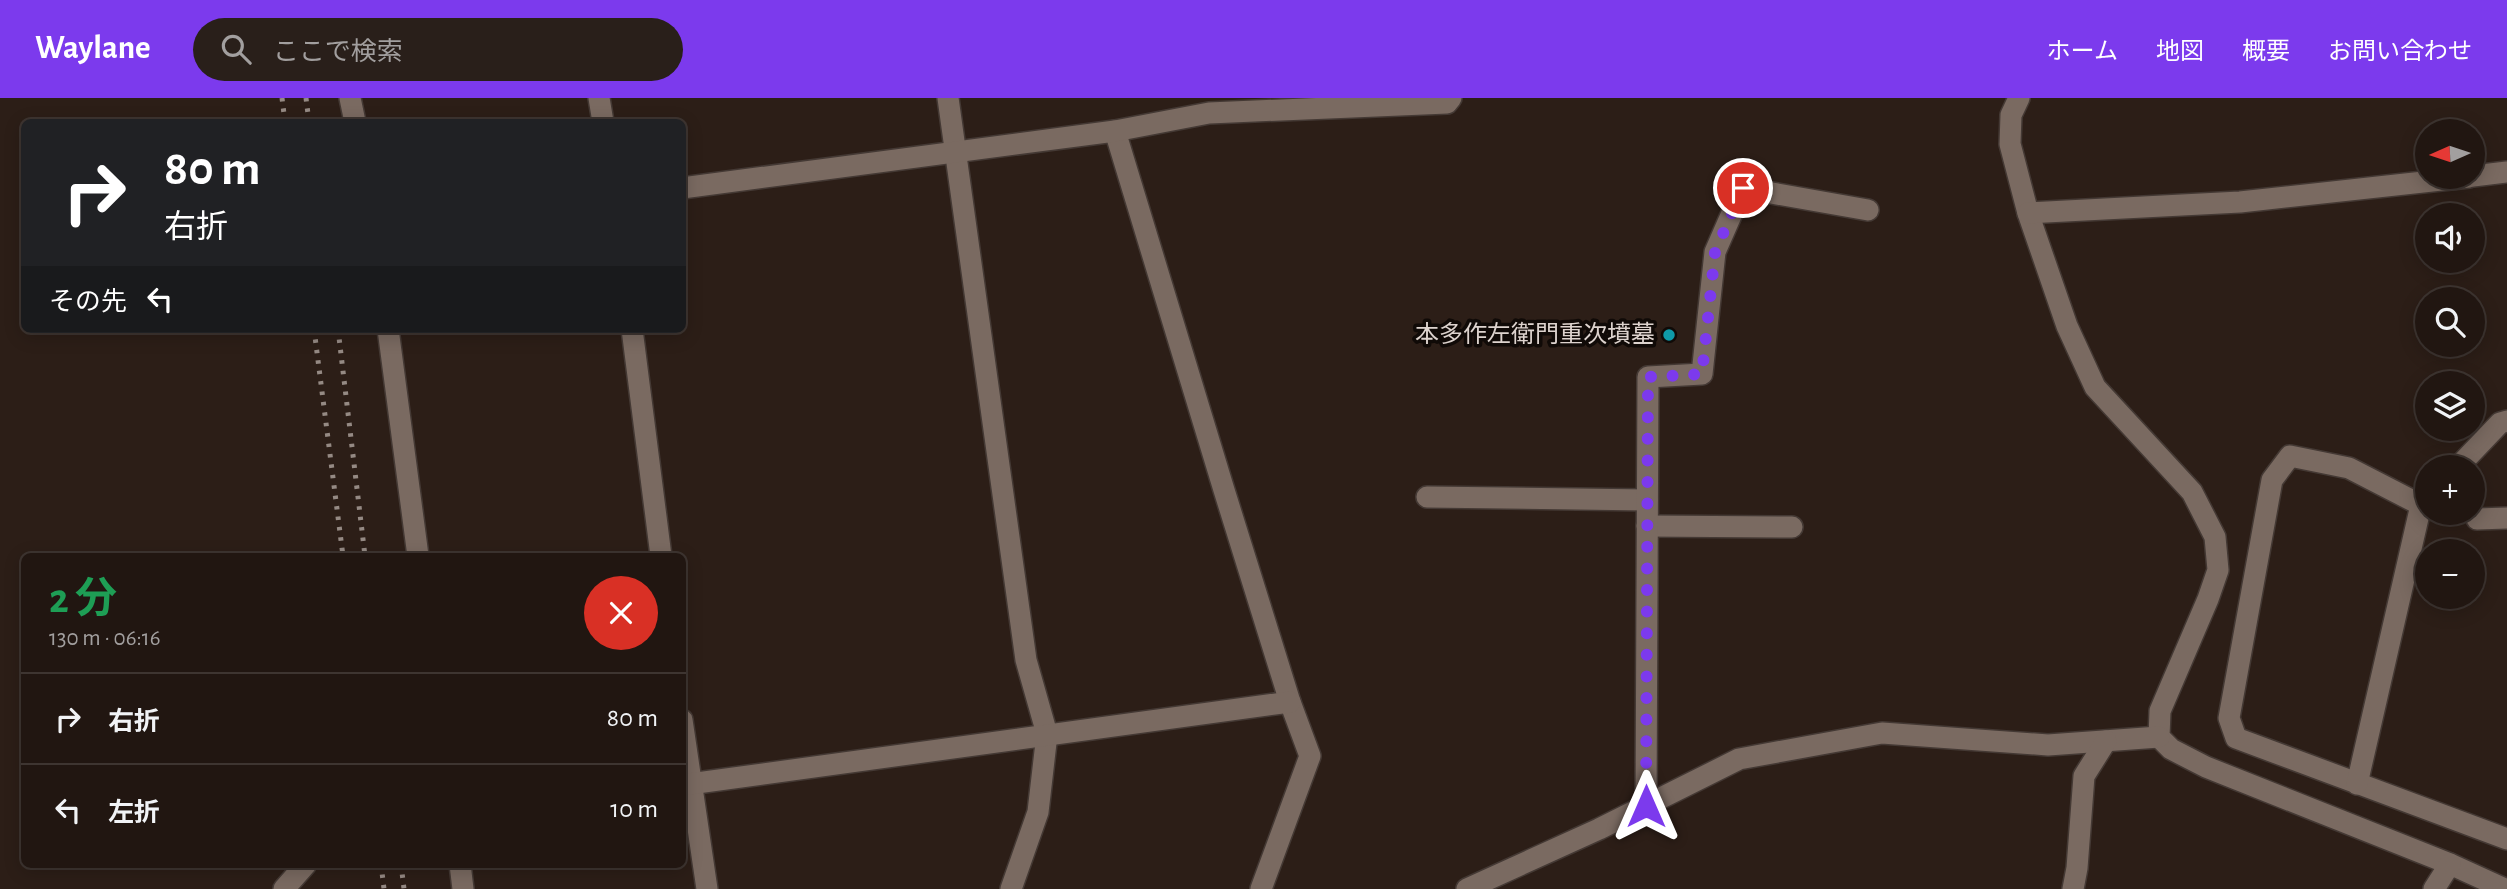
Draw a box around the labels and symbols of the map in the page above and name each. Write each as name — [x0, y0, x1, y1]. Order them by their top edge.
north arrow — [2415, 119, 2485, 189]
pin — [1713, 158, 1773, 218]
place label: 本多作左衛門重次墳墓 — [1415, 321, 1655, 347]
marker: 本多作左衛門重次墳墓 — [1661, 327, 1677, 343]
position arrow — [1609, 769, 1683, 843]

